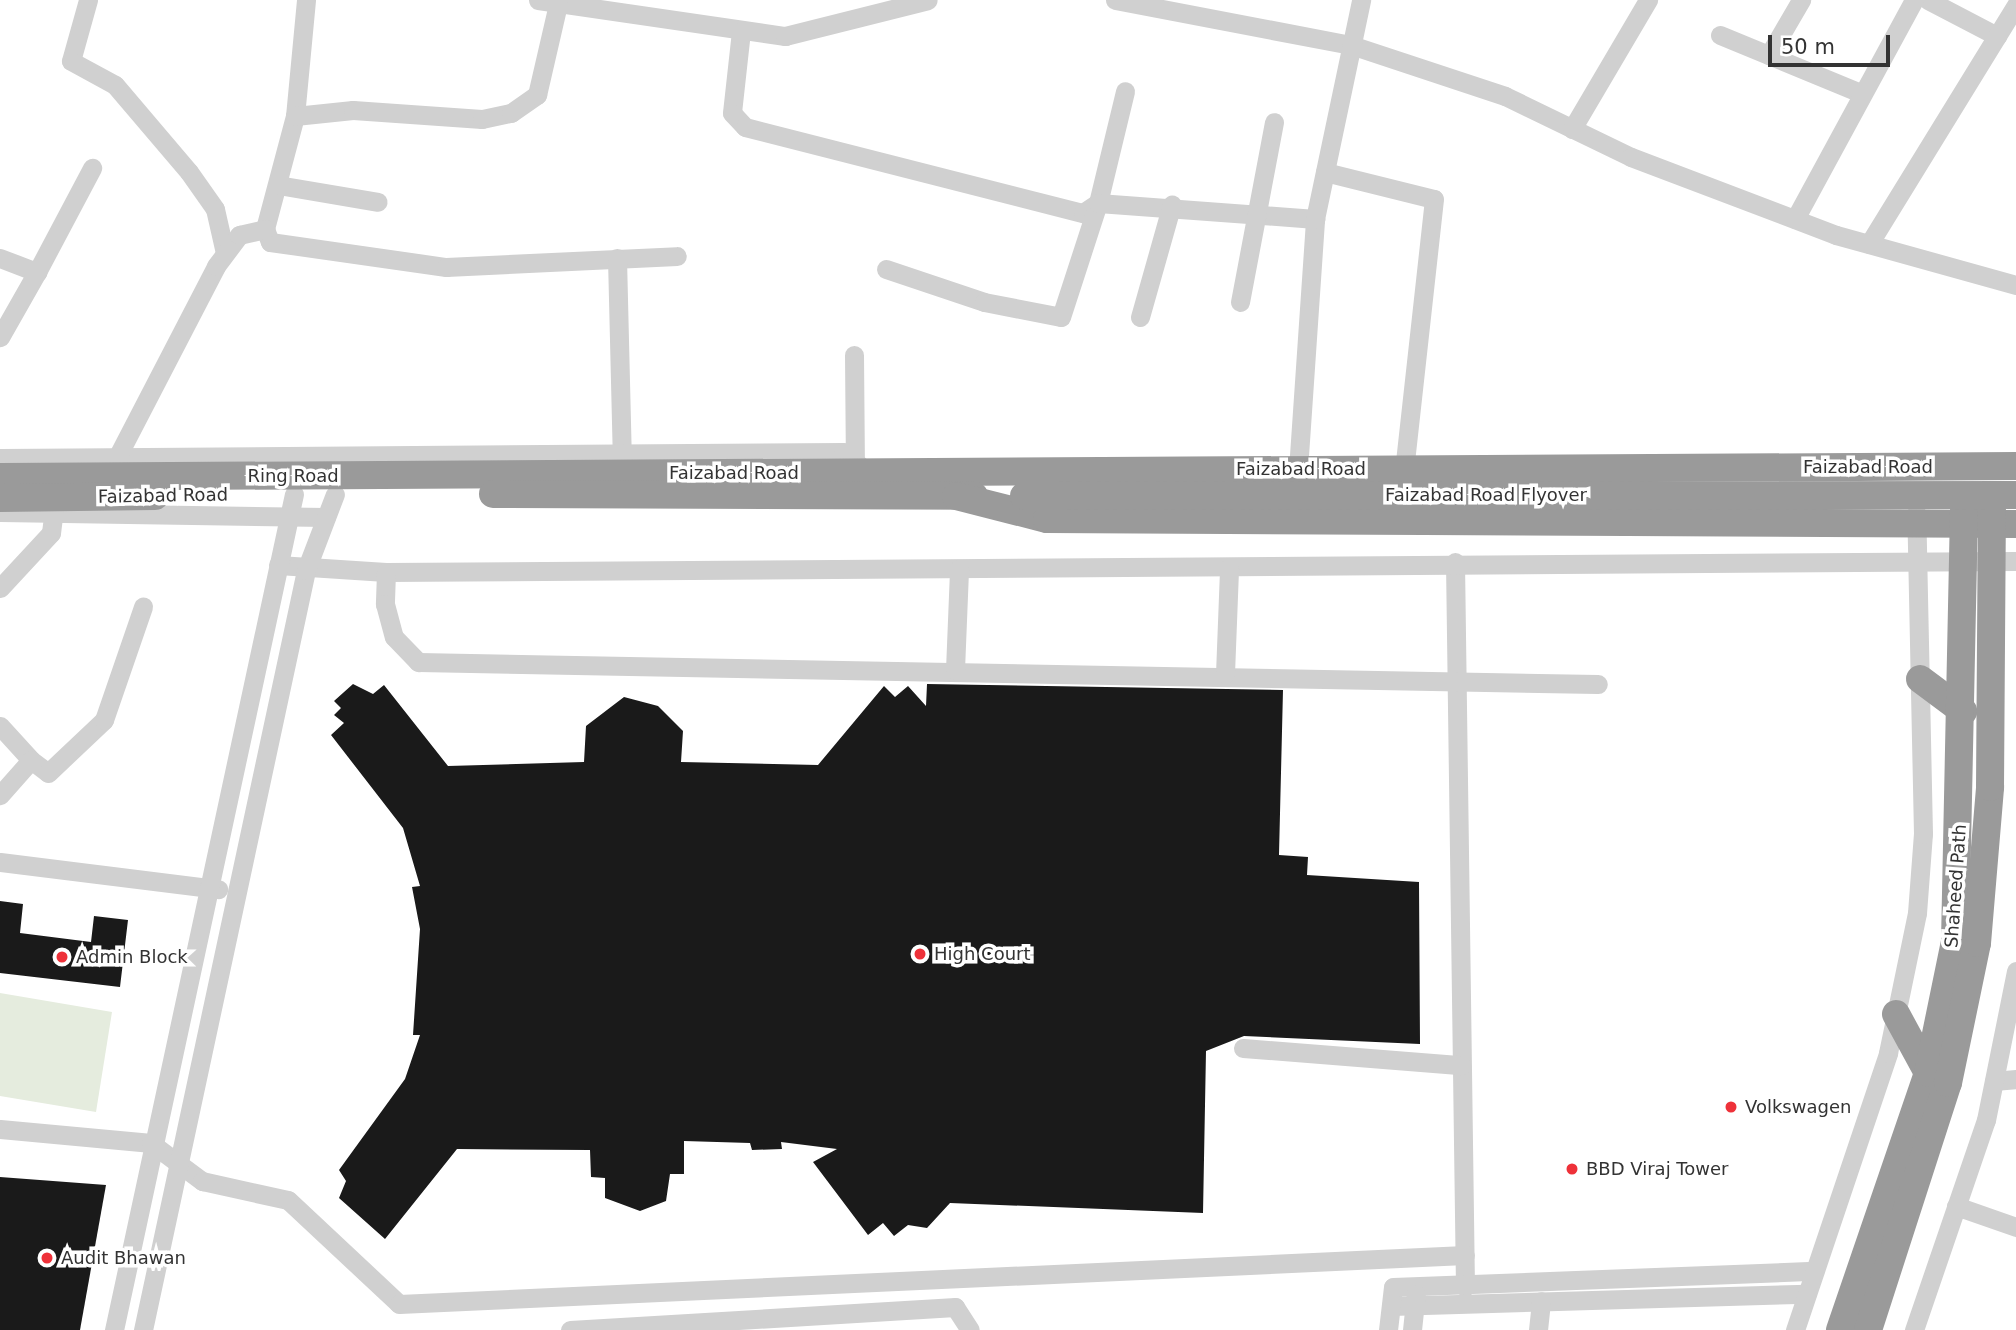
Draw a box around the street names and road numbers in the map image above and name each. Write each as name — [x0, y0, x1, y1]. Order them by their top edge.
street label: Faizabad Road — [1803, 456, 1933, 478]
street label: Faizabad Road — [1236, 458, 1366, 480]
street label: Faizabad Road — [669, 462, 799, 484]
street label: Ring Road — [247, 465, 339, 487]
street label: Faizabad Road — [98, 484, 228, 508]
street label: Faizabad Road Flyover — [1385, 484, 1587, 506]
street label: Shaheed Path — [1941, 823, 1971, 949]

